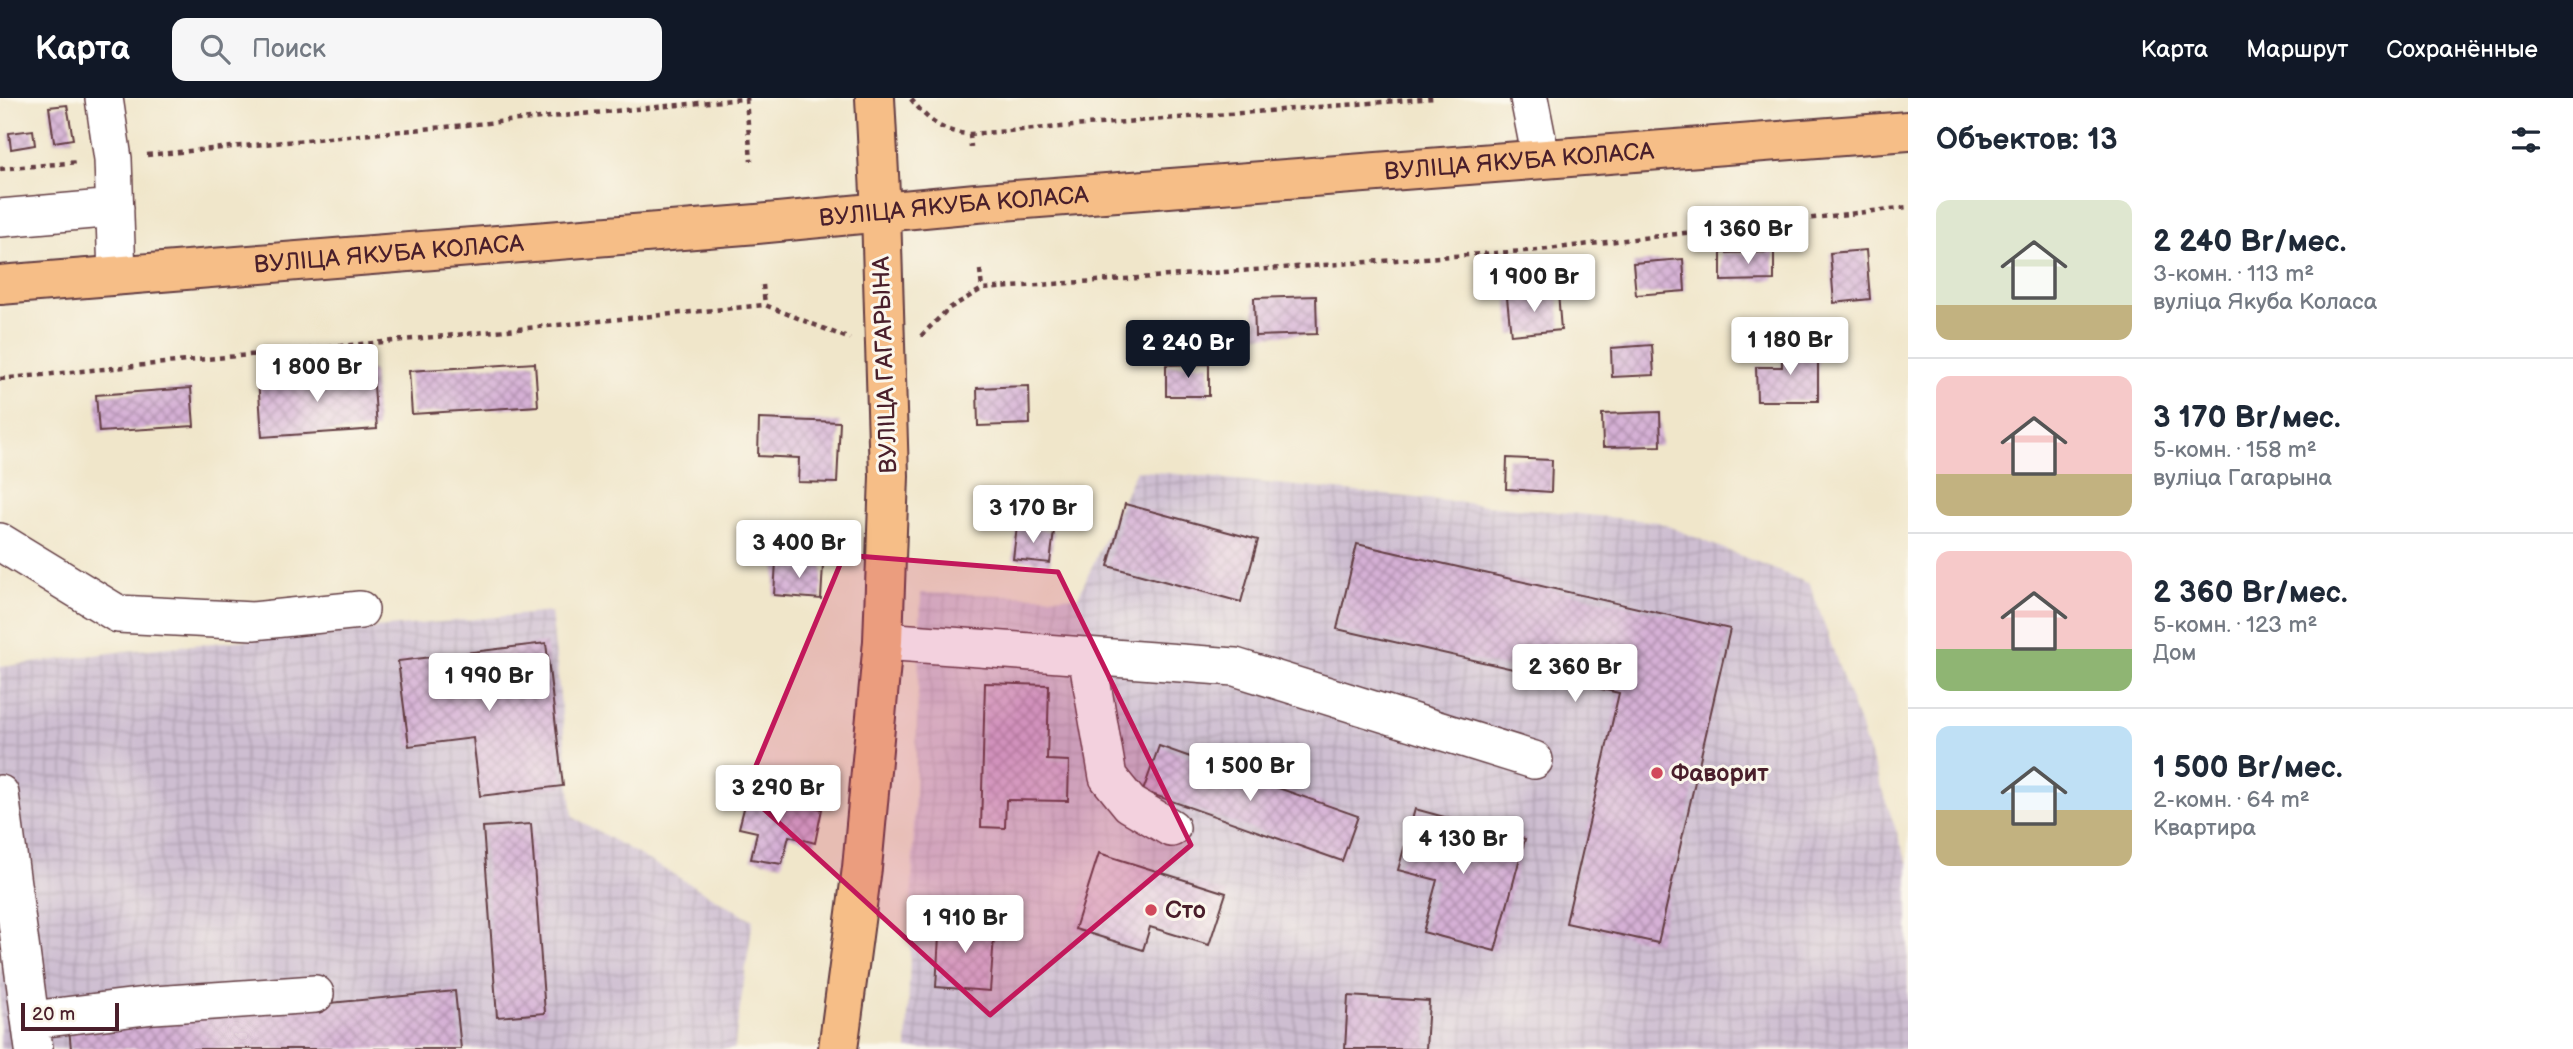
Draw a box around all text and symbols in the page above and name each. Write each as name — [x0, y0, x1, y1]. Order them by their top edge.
search box — [172, 18, 662, 81]
text: Карта — [35, 29, 130, 69]
icon: search — [196, 30, 234, 68]
text: Поиск — [252, 34, 326, 65]
text: Карта — [2141, 35, 2208, 64]
text: Маршрут — [2246, 35, 2348, 64]
text: Сохранённые — [2386, 35, 2538, 64]
icon: filters — [2507, 121, 2545, 159]
text: Объектов: 13 — [1936, 122, 2117, 158]
street label: ВУЛІЦА ЯКУБА КОЛАСА — [1383, 136, 1655, 186]
street label: ВУЛІЦА ЯКУБА КОЛАСА — [818, 180, 1090, 232]
pin: 1 360 Br — [1676, 206, 1820, 266]
text: 1 360 Br — [1703, 215, 1793, 243]
text: 2 240 Br/мес. — [2153, 224, 2346, 260]
street label: ВУЛІЦА ЯКУБА КОЛАСА — [253, 228, 525, 279]
icon: home — [1992, 228, 2076, 312]
pin: 1 900 Br — [1462, 254, 1606, 314]
street label: ВУЛІЦА ГАГАРЫНА — [867, 256, 903, 474]
text: 3-комн. · 113 m² — [2153, 260, 2314, 288]
text: 1 900 Br — [1489, 263, 1579, 291]
text: вуліца Якуба Коласа — [2153, 288, 2377, 316]
pin: 1 180 Br — [1718, 317, 1862, 377]
pin: 2 240 Br — [1116, 320, 1260, 380]
text: 1 180 Br — [1747, 326, 1833, 354]
text: 2 240 Br — [1142, 329, 1234, 357]
pin: 1 800 Br — [245, 344, 389, 404]
text: 1 800 Br — [272, 353, 362, 381]
text: 3 170 Br/мес. — [2153, 400, 2341, 436]
icon: home — [1992, 404, 2076, 488]
text: 5-комн. · 158 m² — [2153, 436, 2317, 464]
text: вуліца Гагарына — [2153, 464, 2332, 492]
pin: 3 170 Br — [961, 486, 1105, 545]
text: 3 170 Br — [989, 494, 1077, 522]
pin: 3 400 Br — [727, 520, 871, 580]
text: 3 400 Br — [752, 529, 846, 557]
text: 2 360 Br/мес. — [2153, 575, 2348, 611]
icon: home — [1992, 579, 2076, 663]
text: 5-комн. · 123 m² — [2153, 611, 2317, 639]
text: Дом — [2153, 639, 2196, 667]
pin: 2 360 Br — [1503, 644, 1647, 704]
text: 2 360 Br — [1528, 653, 1622, 681]
pin: 1 990 Br — [417, 654, 561, 713]
text: 1 990 Br — [445, 662, 533, 690]
pin: 1 500 Br — [1178, 744, 1322, 803]
text: 1 500 Br/мес. — [2153, 750, 2342, 786]
text: 1 500 Br — [1205, 752, 1295, 780]
icon: home — [1992, 754, 2076, 838]
place label: Фаворит — [1671, 759, 1769, 788]
marker: Фаворит — [1649, 765, 1665, 781]
pin: 3 290 Br — [706, 766, 850, 825]
text: 3 290 Br — [732, 774, 824, 802]
text: 2-комн. · 64 m² — [2153, 786, 2310, 814]
text: Квартира — [2153, 814, 2256, 842]
pin: 4 130 Br — [1391, 816, 1535, 876]
text: 4 130 Br — [1419, 825, 1507, 853]
pin: 1 910 Br — [893, 896, 1037, 955]
place label: Сто — [1165, 896, 1206, 925]
marker: Сто — [1143, 902, 1159, 918]
text: 1 910 Br — [923, 904, 1008, 932]
scale bar — [21, 1000, 119, 1032]
text: 20 m — [32, 1003, 75, 1026]

